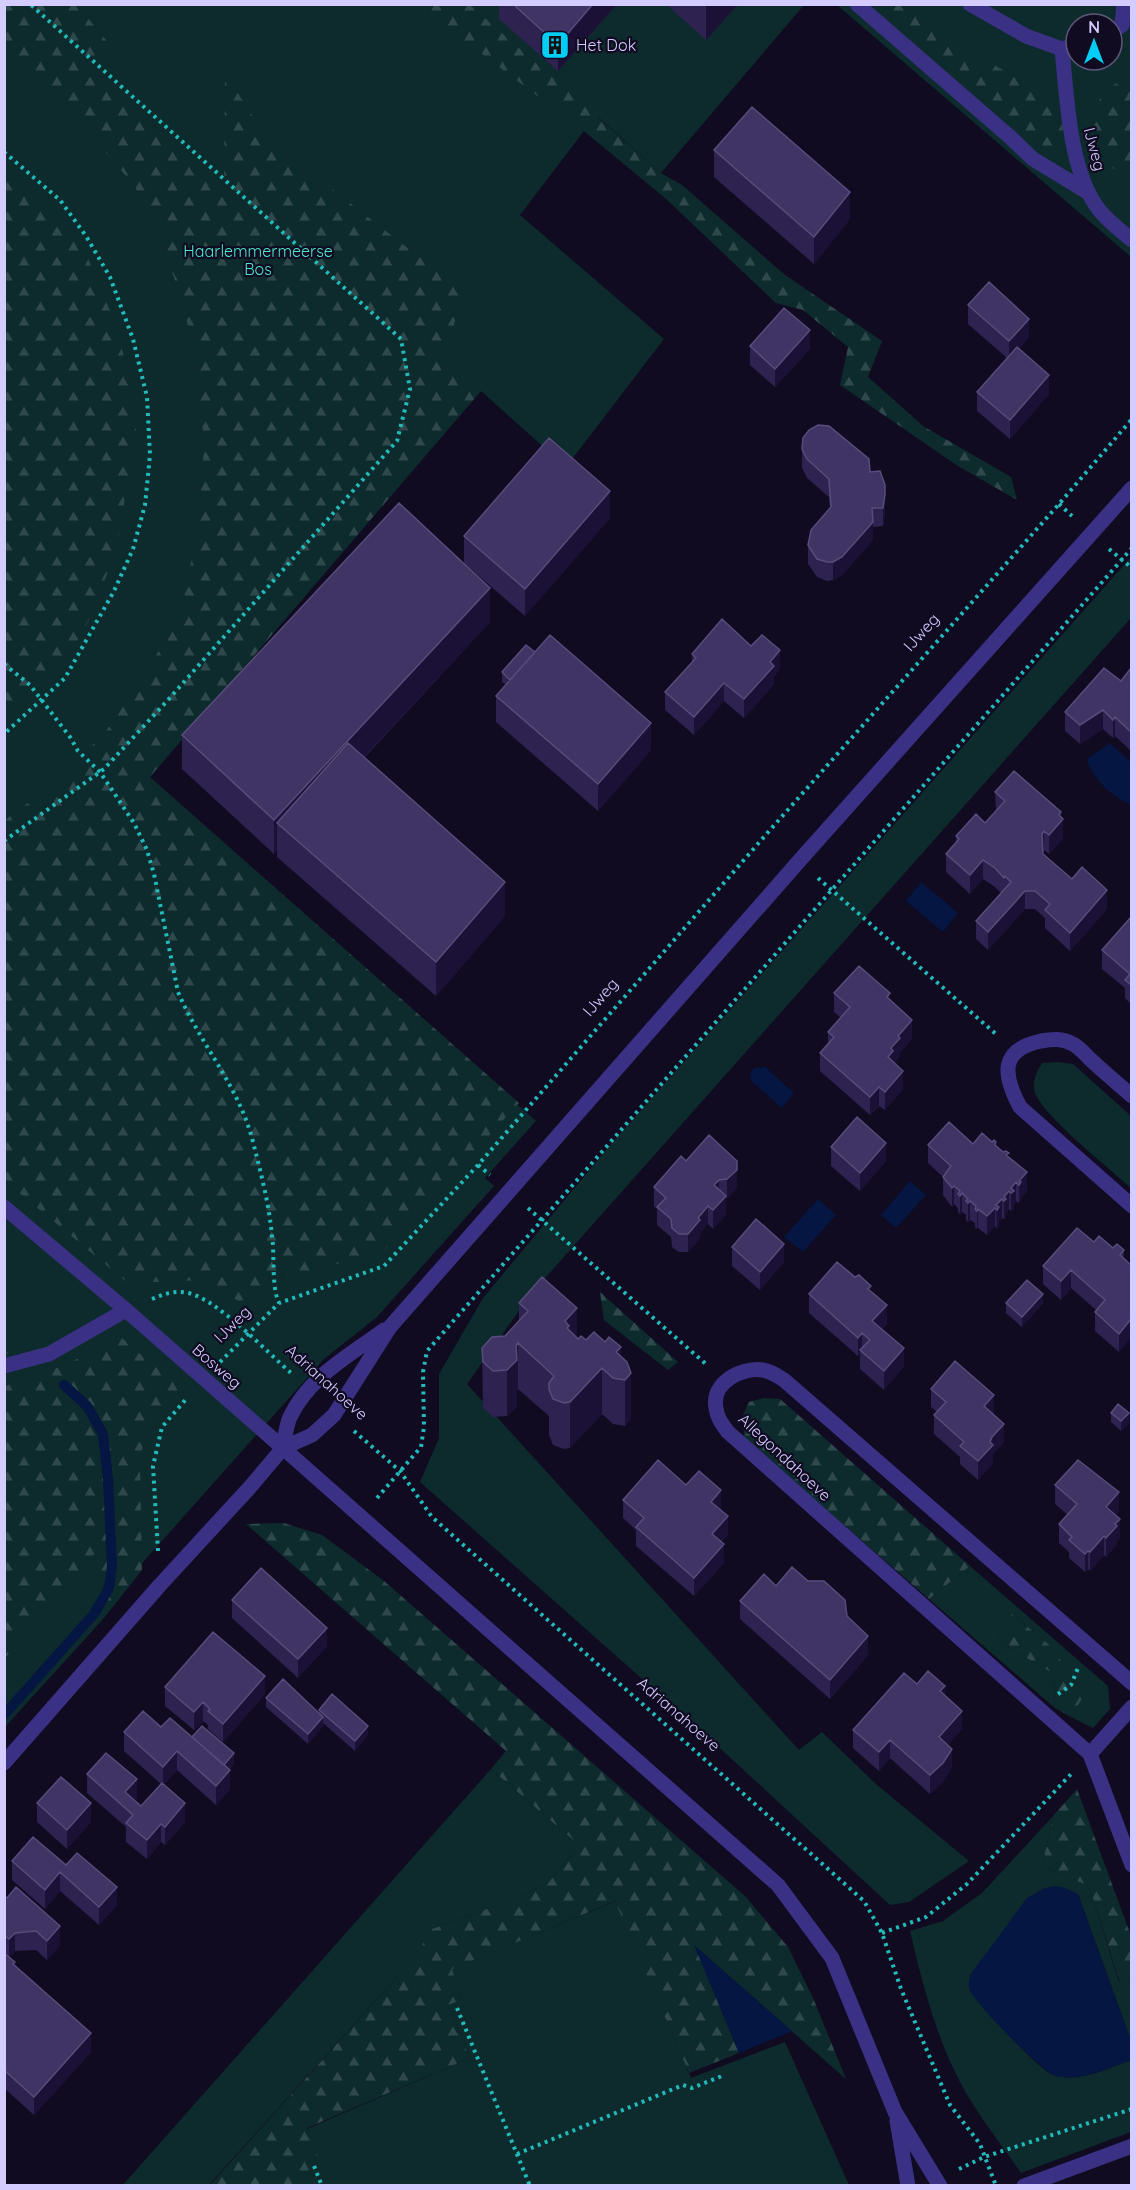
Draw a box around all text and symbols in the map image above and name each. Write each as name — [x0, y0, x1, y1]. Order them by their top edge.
north arrow — [1064, 12, 1124, 72]
text: N — [1088, 17, 1100, 37]
building icon: Het Dok — [539, 29, 571, 61]
place label: Het Dok — [576, 35, 636, 55]
street label: IJweg — [1080, 125, 1110, 173]
park label: Haarlemmermeerse Bos — [183, 241, 333, 279]
street label: IJweg — [899, 609, 943, 655]
street label: IJweg — [578, 974, 622, 1020]
street label: IJweg — [209, 1301, 255, 1347]
street label: Bosweg — [188, 1339, 246, 1393]
street label: Adrianahoeve — [282, 1340, 372, 1424]
street label: Allegondahoeve — [734, 1409, 836, 1505]
street label: Adrianahoeve — [633, 1673, 725, 1755]

